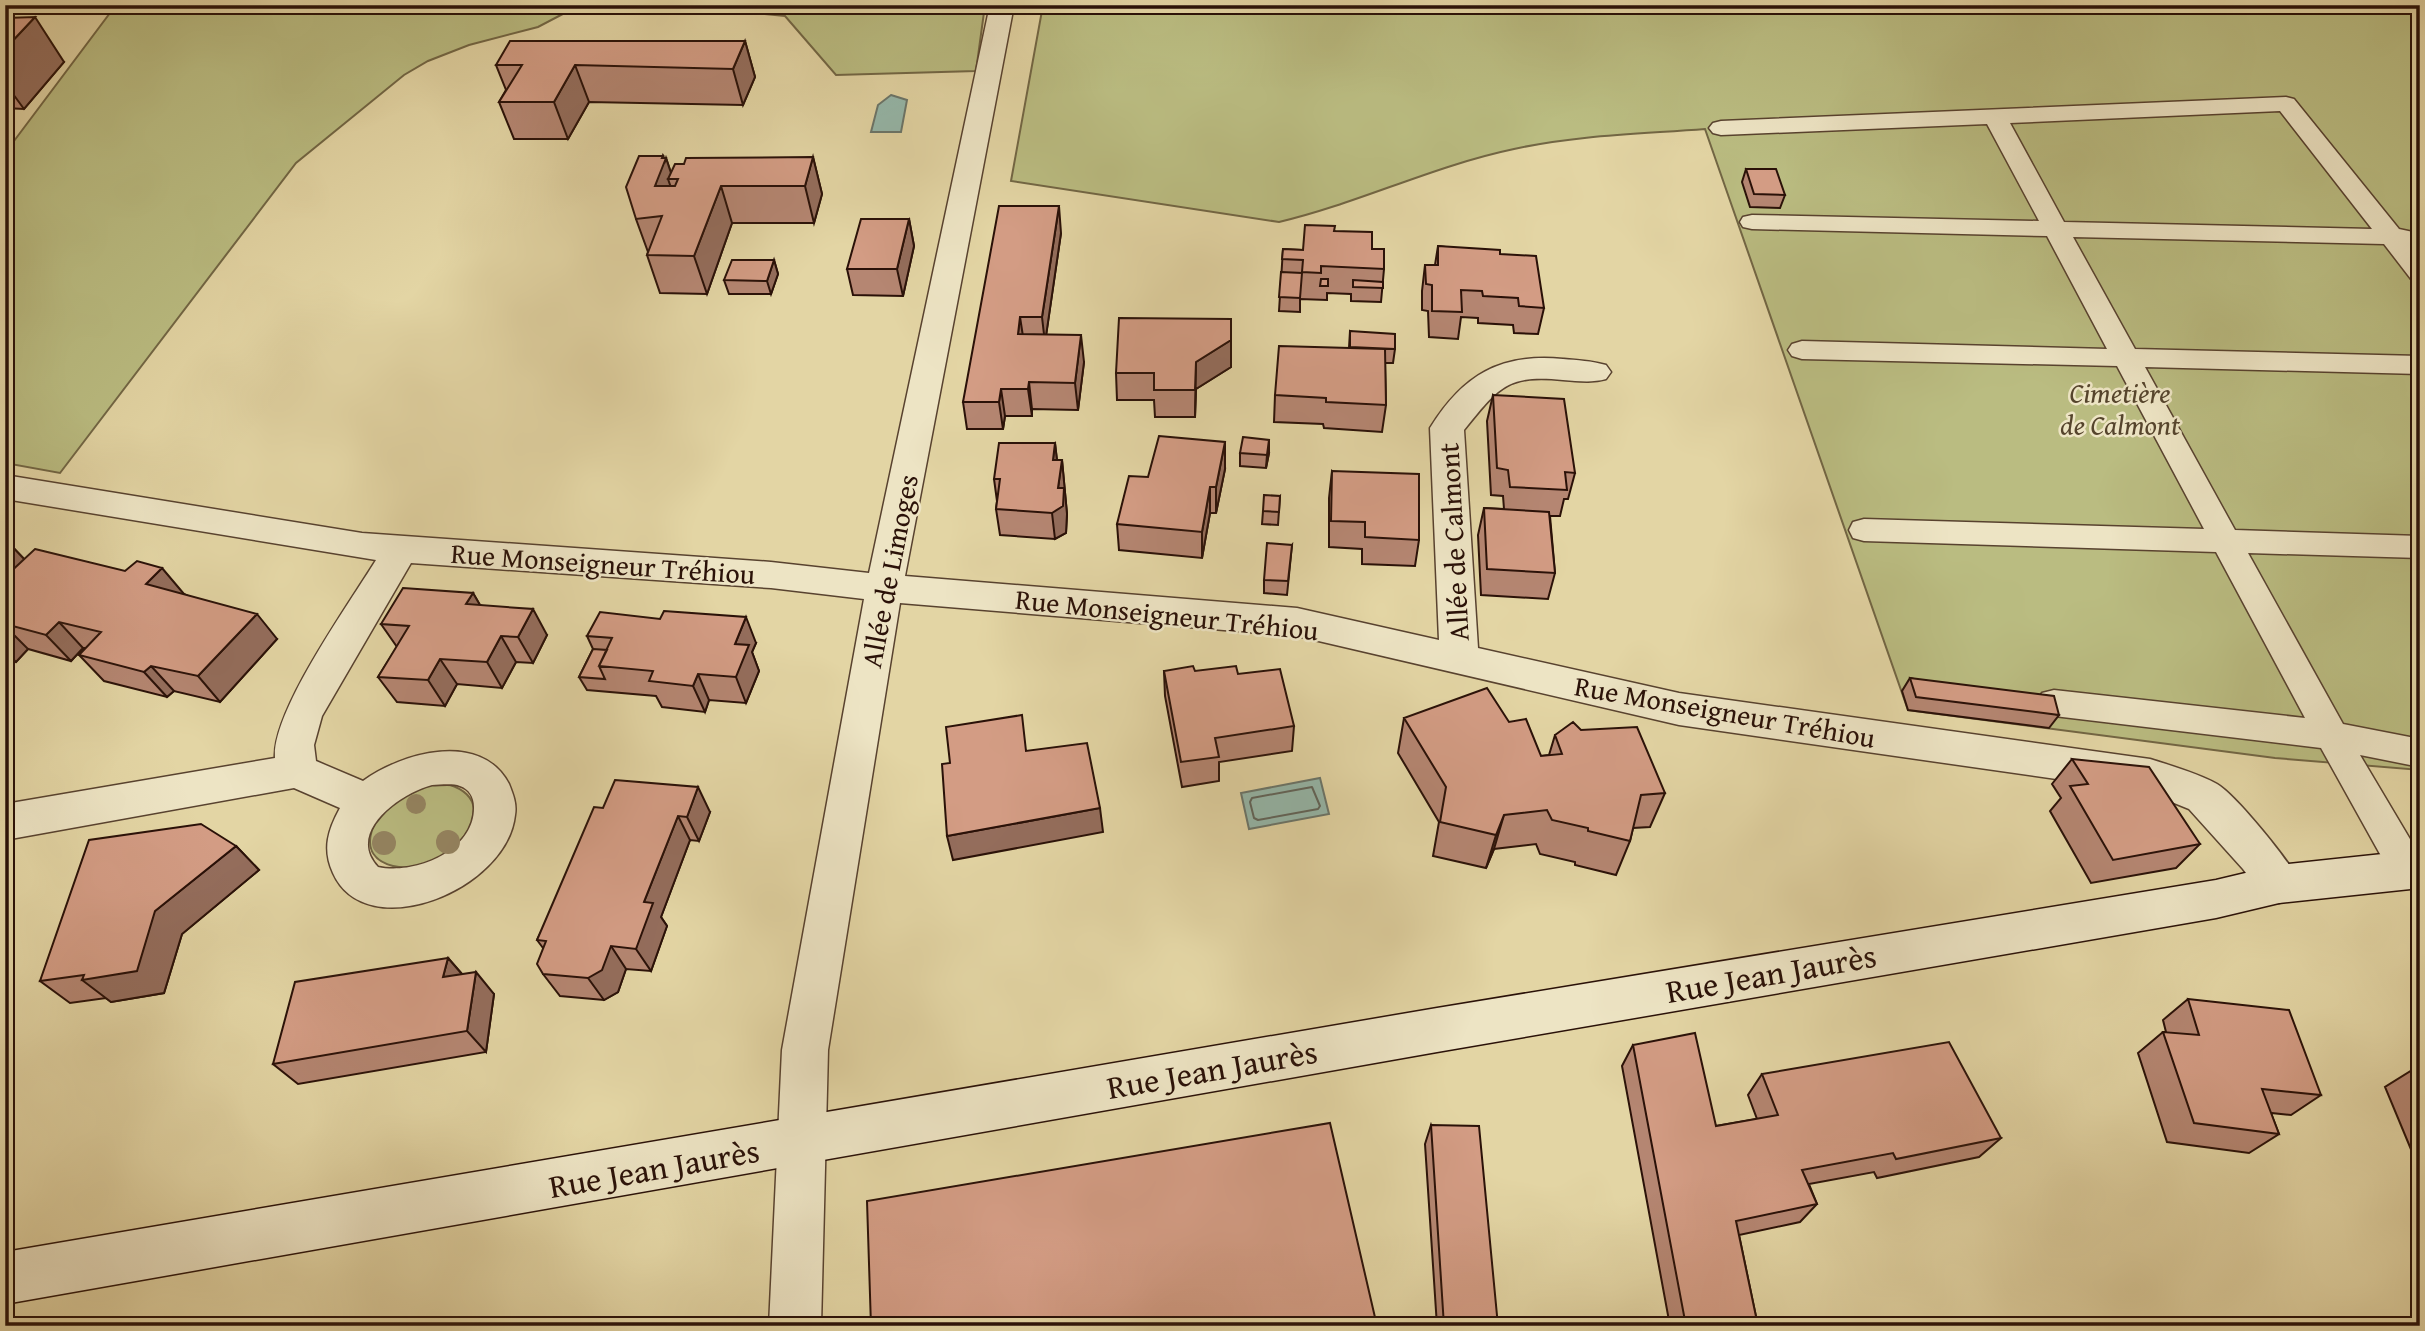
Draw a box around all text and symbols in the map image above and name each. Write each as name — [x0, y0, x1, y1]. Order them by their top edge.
park label: Cimetière de Calmont — [2060, 372, 2181, 445]
street label: Allée de Calmont — [1427, 442, 1479, 642]
street label: Allée de Limoges — [850, 471, 928, 671]
street label: Rue Monseigneur Tréhiou — [450, 532, 756, 594]
street label: Rue Monseigneur Tréhiou — [1013, 578, 1321, 650]
street label: Rue Monseigneur Tréhiou — [1571, 664, 1879, 758]
street label: Rue Jean Jaurès — [1662, 931, 1880, 1015]
street label: Rue Jean Jaurès — [1103, 1027, 1321, 1111]
street label: Rue Jean Jaurès — [545, 1126, 763, 1210]

